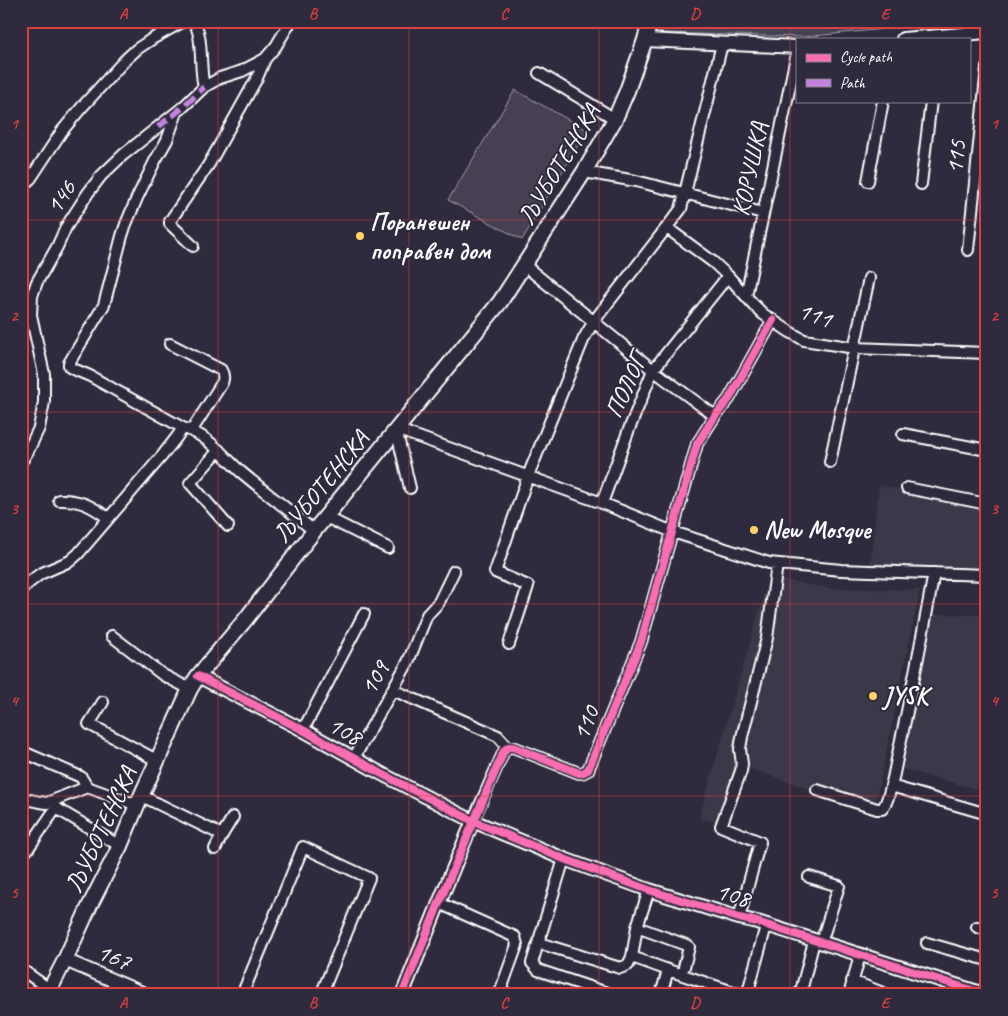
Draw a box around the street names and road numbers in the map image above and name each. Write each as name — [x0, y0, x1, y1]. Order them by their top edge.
street label: ЉУБОТЕНСКА — [510, 97, 608, 231]
street label: КОРУШКА — [724, 119, 776, 219]
street label: 115 — [938, 137, 974, 175]
street label: 146 — [38, 174, 84, 220]
street label: 111 — [794, 294, 838, 336]
street label: ПОЛОГ — [597, 344, 657, 423]
street label: ЉУБОТЕНСКА — [266, 423, 377, 550]
street label: 109 — [353, 654, 398, 701]
street label: 110 — [565, 700, 608, 745]
street label: 108 — [322, 709, 370, 755]
street label: ЉУБОТЕНСКА — [58, 760, 145, 898]
street label: 108 — [712, 875, 756, 916]
street label: 167 — [92, 936, 137, 979]

